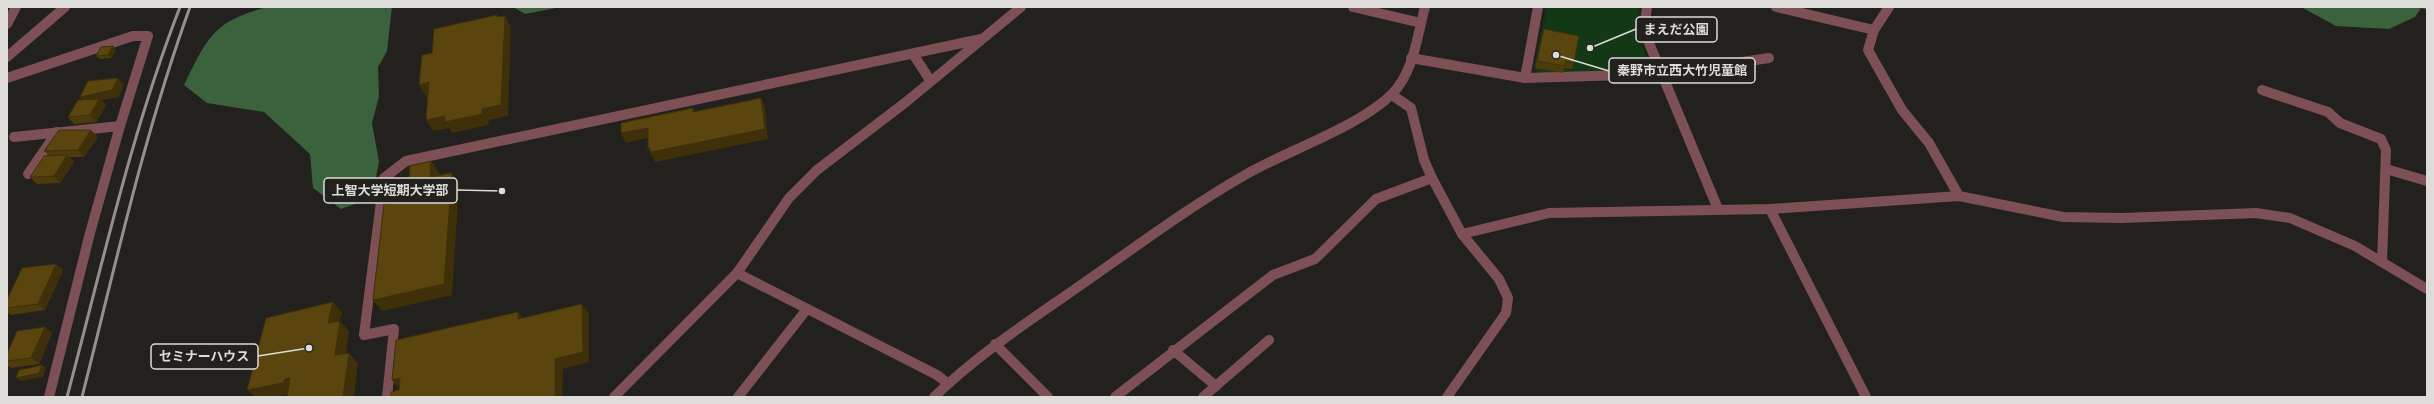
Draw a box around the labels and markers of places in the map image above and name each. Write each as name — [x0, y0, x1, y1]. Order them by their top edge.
callout: まえだ公園 — [1636, 17, 1717, 42]
callout: 秦野市立西大竹児童館 — [1609, 58, 1755, 83]
callout: 上智大学短期大学部 — [324, 178, 457, 203]
callout: セミナーハウス — [151, 344, 258, 369]

